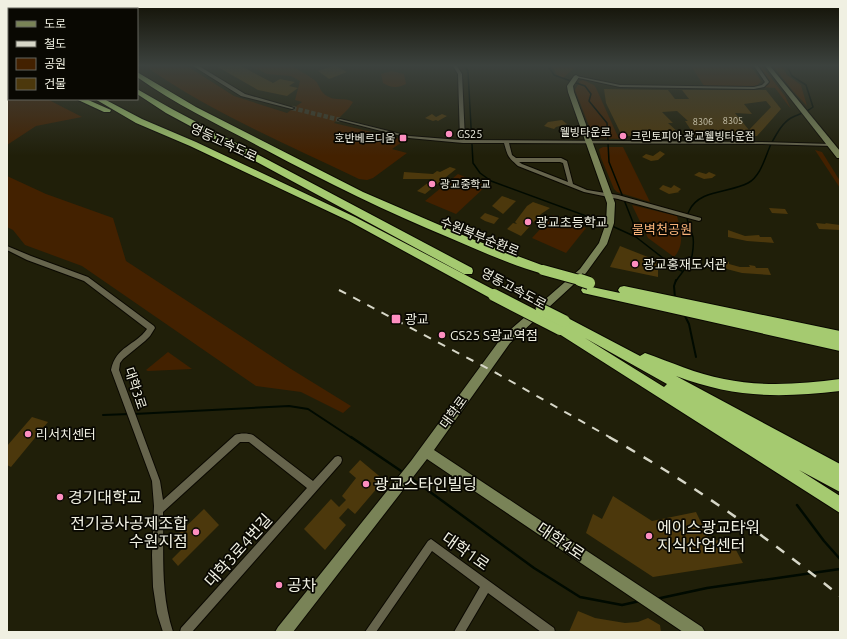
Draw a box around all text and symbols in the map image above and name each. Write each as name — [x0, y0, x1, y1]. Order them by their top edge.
legend — [8, 8, 138, 100]
text: 도로 — [44, 17, 66, 30]
text: 철도 — [44, 37, 66, 50]
text: 공원 — [44, 57, 66, 70]
text: 건물 — [44, 77, 66, 90]
house number: 8305 — [723, 116, 743, 126]
house number: 8306 — [693, 117, 713, 127]
street label: 영동고속도로 — [189, 120, 260, 164]
street label: 웰빙타운로 — [560, 126, 610, 138]
place label: GS25 — [457, 128, 482, 140]
marker: GS25 — [444, 129, 454, 139]
place label: 크린토피아 광교웰빙타운점 — [631, 130, 755, 142]
marker: 크린토피아 광교웰빙타운점 — [618, 131, 628, 141]
place label: 호반베르디움 — [334, 132, 395, 144]
marker: 호반베르디움 — [398, 133, 408, 143]
place label: 광교중학교 — [440, 178, 491, 190]
marker: 광교중학교 — [427, 179, 437, 189]
street label: 수원북부순환로 — [439, 214, 521, 258]
place label: 광교초등학교 — [536, 215, 608, 229]
marker: 광교초등학교 — [523, 217, 533, 227]
park label: 물벽천공원 — [632, 222, 692, 236]
place label: 광교홍재도서관 — [643, 257, 727, 271]
marker: 광교홍재도서관 — [630, 259, 640, 269]
street label: 영동고속도로 — [479, 265, 549, 311]
place label: 광교 — [405, 312, 429, 326]
marker: 광교 — [390, 313, 402, 325]
place label: GS25 S광교역점 — [450, 328, 538, 342]
marker: GS25 S광교역점 — [437, 330, 447, 340]
street label: 대학3로 — [123, 365, 149, 411]
street label: 대학로 — [437, 393, 469, 431]
place label: 리서치센터 — [36, 427, 96, 441]
marker: 리서치센터 — [23, 429, 33, 439]
place label: 광교스타인빌딩 — [374, 475, 477, 493]
marker: 광교스타인빌딩 — [361, 479, 371, 489]
place label: 경기대학교 — [68, 488, 142, 506]
marker: 경기대학교 — [55, 492, 65, 502]
street label: 대학3로4번길 — [201, 510, 275, 590]
place label: 전기공사공제조합 수원지점 — [70, 514, 188, 550]
place label: 에이스광교타워 지식산업센터 — [657, 518, 760, 554]
street label: 대학4로 — [534, 519, 588, 563]
marker: 전기공사공제조합 수원지점 — [191, 527, 201, 537]
street label: 대학1로 — [439, 528, 493, 574]
marker: 에이스광교타워 지식산업센터 — [644, 531, 654, 541]
place label: 공차 — [287, 576, 317, 594]
marker: 공차 — [274, 580, 284, 590]

